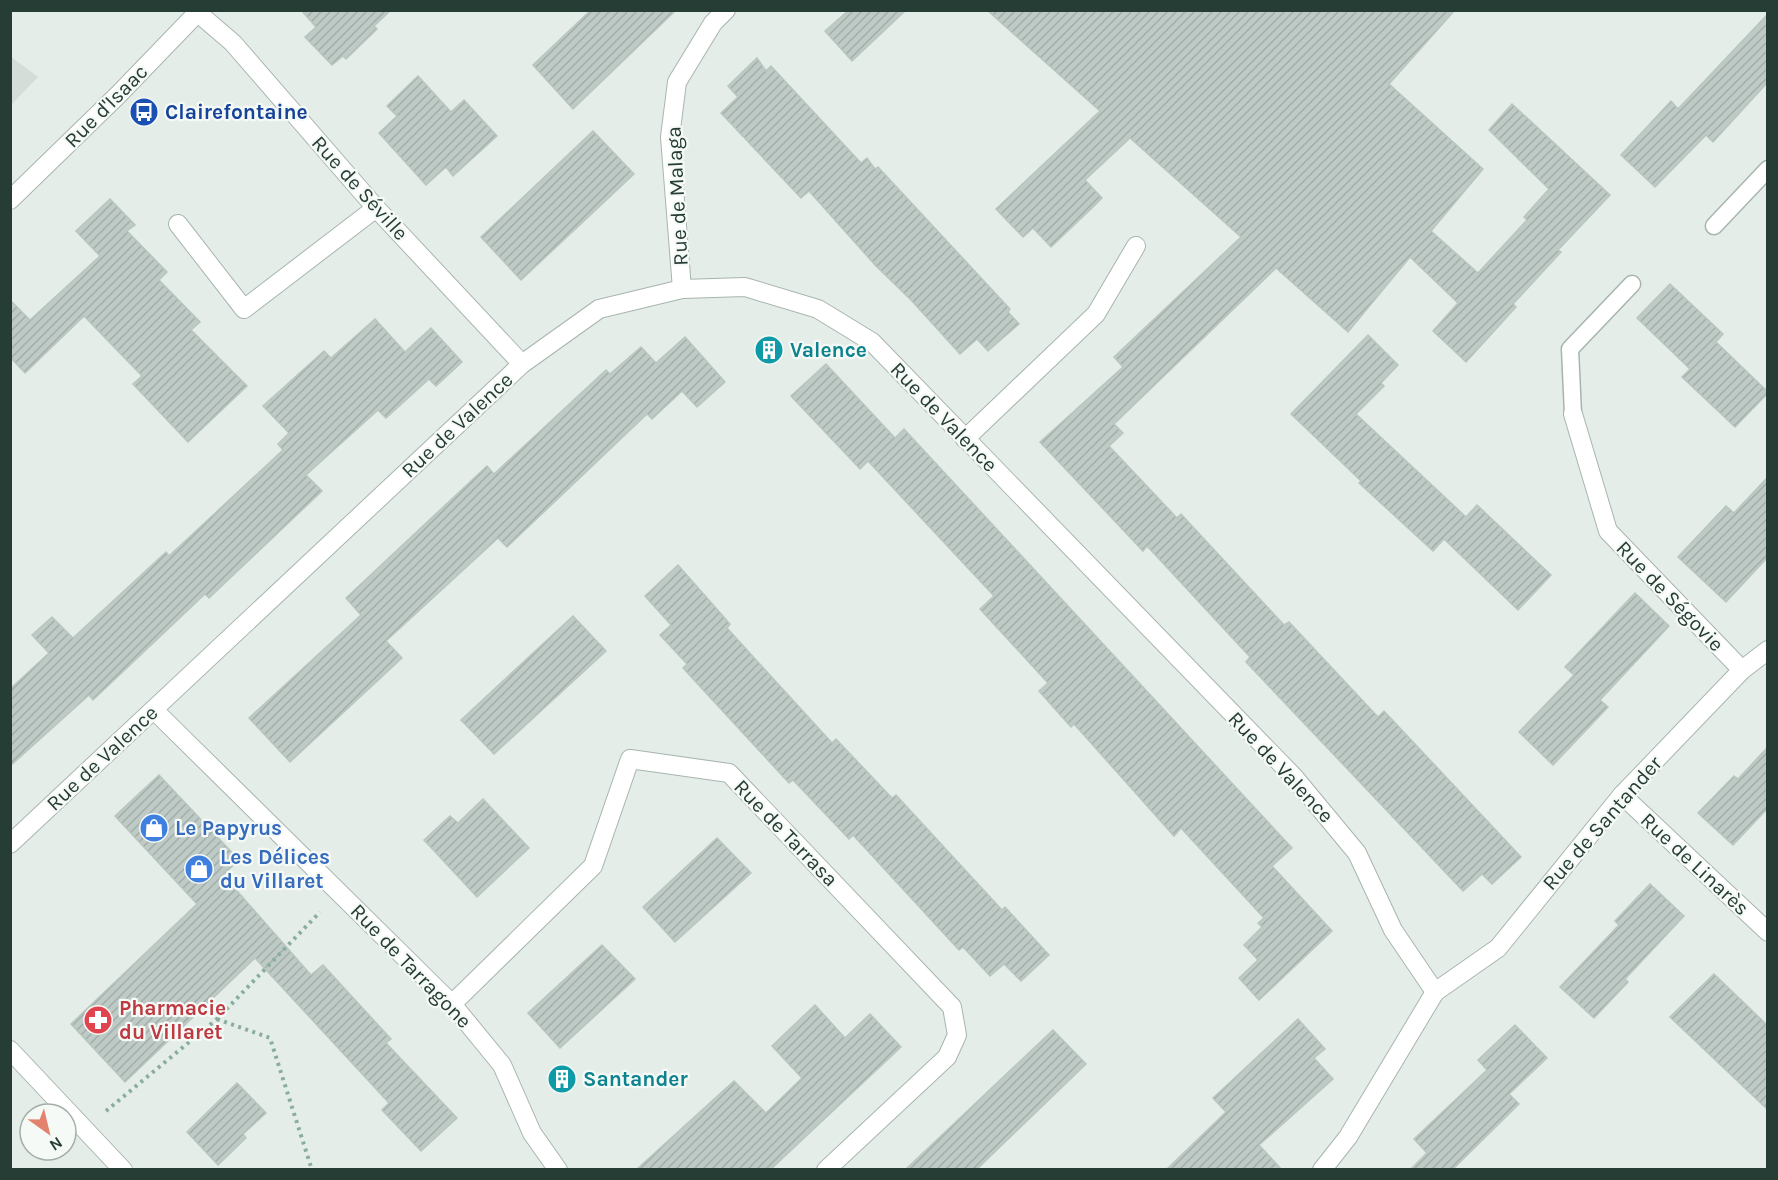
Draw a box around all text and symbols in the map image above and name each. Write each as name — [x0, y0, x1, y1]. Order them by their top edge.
street label: Rue d'Isaac — [60, 60, 152, 152]
bus stop icon: Clairefontaine — [128, 96, 160, 128]
place label: Clairefontaine — [165, 100, 308, 124]
street label: Rue de Malaga — [661, 126, 693, 266]
street label: Rue de Séville — [307, 131, 413, 245]
building icon: Valence — [753, 334, 785, 366]
place label: Valence — [790, 338, 867, 362]
street label: Rue de Valence — [886, 357, 1002, 477]
street label: Rue de Valence — [396, 367, 518, 483]
street label: Rue de Ségovie — [1611, 536, 1729, 656]
street label: Rue de Valence — [41, 700, 163, 816]
street label: Rue de Valence — [1223, 706, 1339, 828]
street label: Rue de Santander — [1537, 751, 1667, 895]
street label: Rue de Tarrasa — [729, 775, 843, 891]
street label: Rue de Linarès — [1636, 808, 1754, 920]
shop icon: Le Papyrus — [138, 812, 170, 844]
place label: Le Papyrus — [175, 816, 282, 840]
place label: Les Délices du Villaret — [220, 845, 330, 893]
shop icon: Les Délices du Villaret — [183, 853, 215, 885]
street label: Rue de Tarragone — [346, 899, 476, 1033]
place label: Pharmacie du Villaret — [119, 996, 226, 1044]
pharmacy icon: Pharmacie du Villaret — [82, 1004, 114, 1036]
building icon: Santander — [546, 1063, 578, 1095]
place label: Santander — [583, 1067, 688, 1091]
north arrow — [18, 1102, 78, 1162]
text: N — [46, 1133, 66, 1155]

